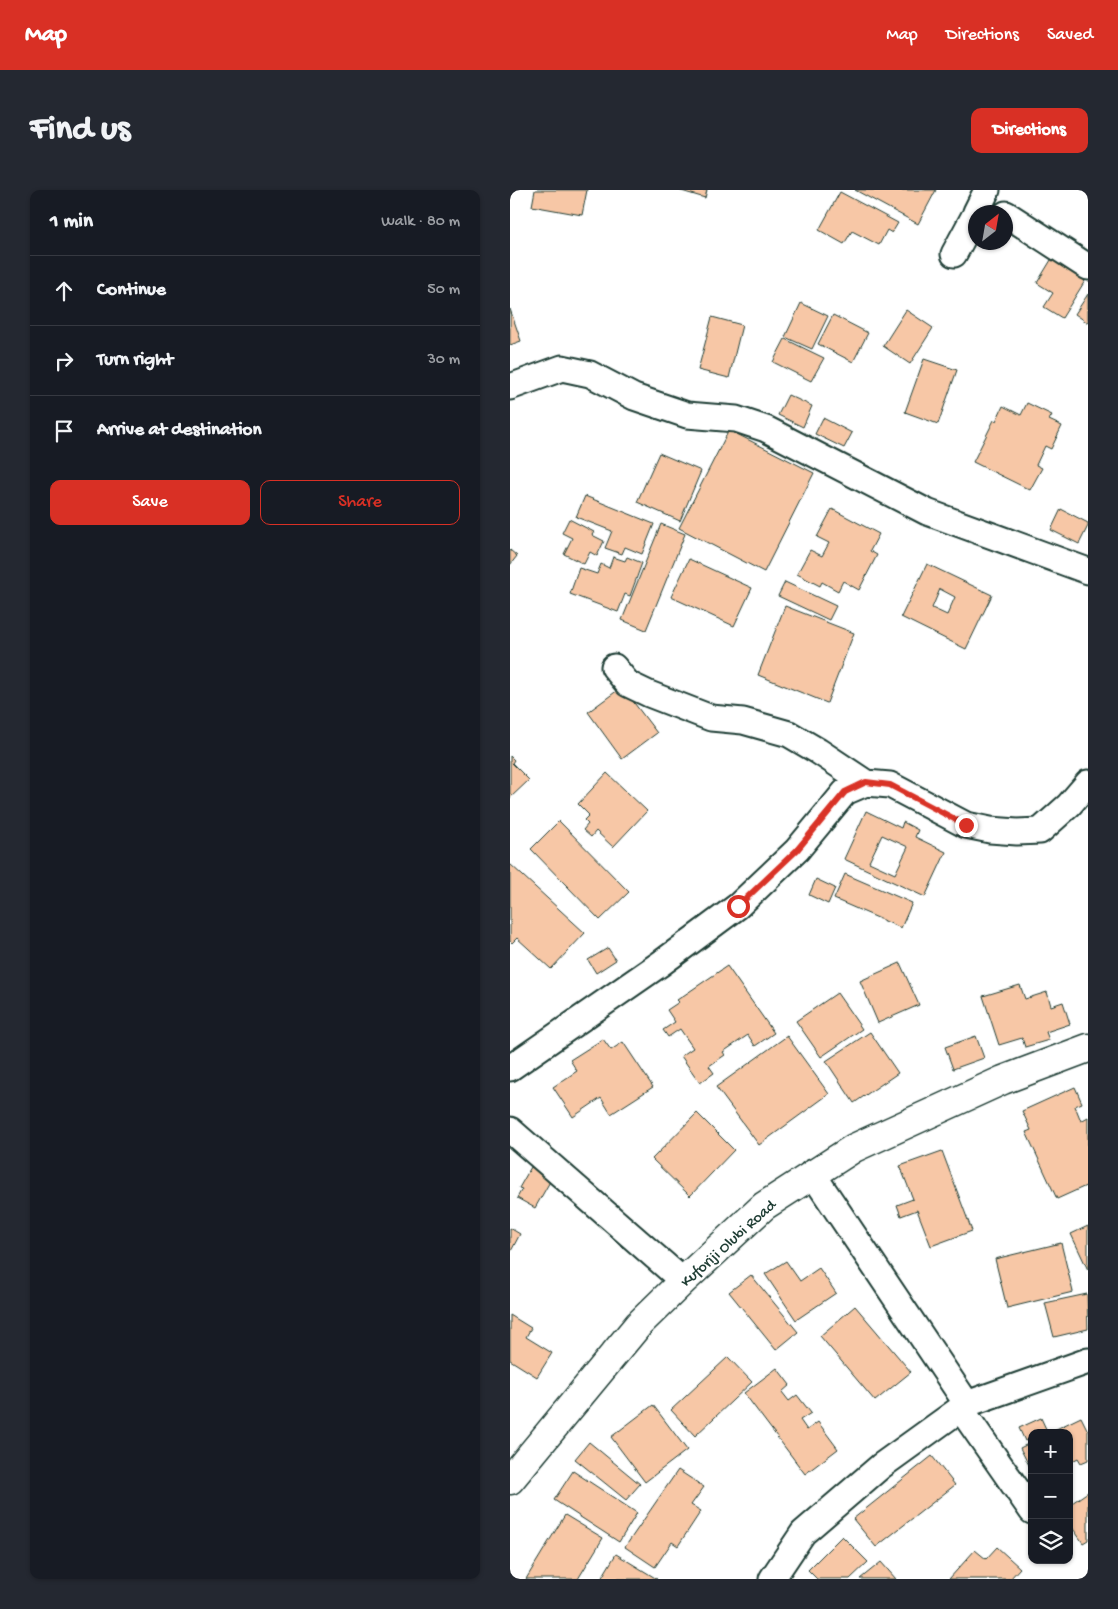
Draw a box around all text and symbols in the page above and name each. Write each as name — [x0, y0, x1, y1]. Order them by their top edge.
text: Map — [25, 21, 67, 50]
text: Map — [886, 25, 918, 46]
text: Directions — [946, 25, 1019, 46]
text: Saved — [1047, 25, 1093, 46]
button: Directions — [971, 108, 1088, 153]
text: Find us — [30, 110, 130, 151]
north arrow — [968, 205, 1013, 250]
text: 1 min — [50, 210, 93, 235]
text: Walk · 80 m — [381, 213, 460, 232]
icon: ahead — [50, 277, 78, 305]
text: Continue — [97, 279, 166, 302]
text: 50 m — [427, 281, 460, 300]
icon: right — [50, 347, 78, 375]
text: Turn right — [97, 349, 173, 372]
text: 30 m — [427, 351, 460, 370]
icon: arrive — [50, 417, 78, 445]
text: Arrive at destination — [97, 419, 261, 442]
button: Save — [50, 480, 250, 525]
button: Share — [260, 480, 460, 525]
route end — [955, 814, 978, 837]
route start — [727, 895, 750, 918]
street label: Kuforiji Olubi Road — [678, 1196, 782, 1292]
map controls — [1028, 1429, 1073, 1564]
button: + — [1028, 1429, 1073, 1474]
button: − — [1028, 1474, 1073, 1519]
button: layers — [1028, 1519, 1073, 1564]

